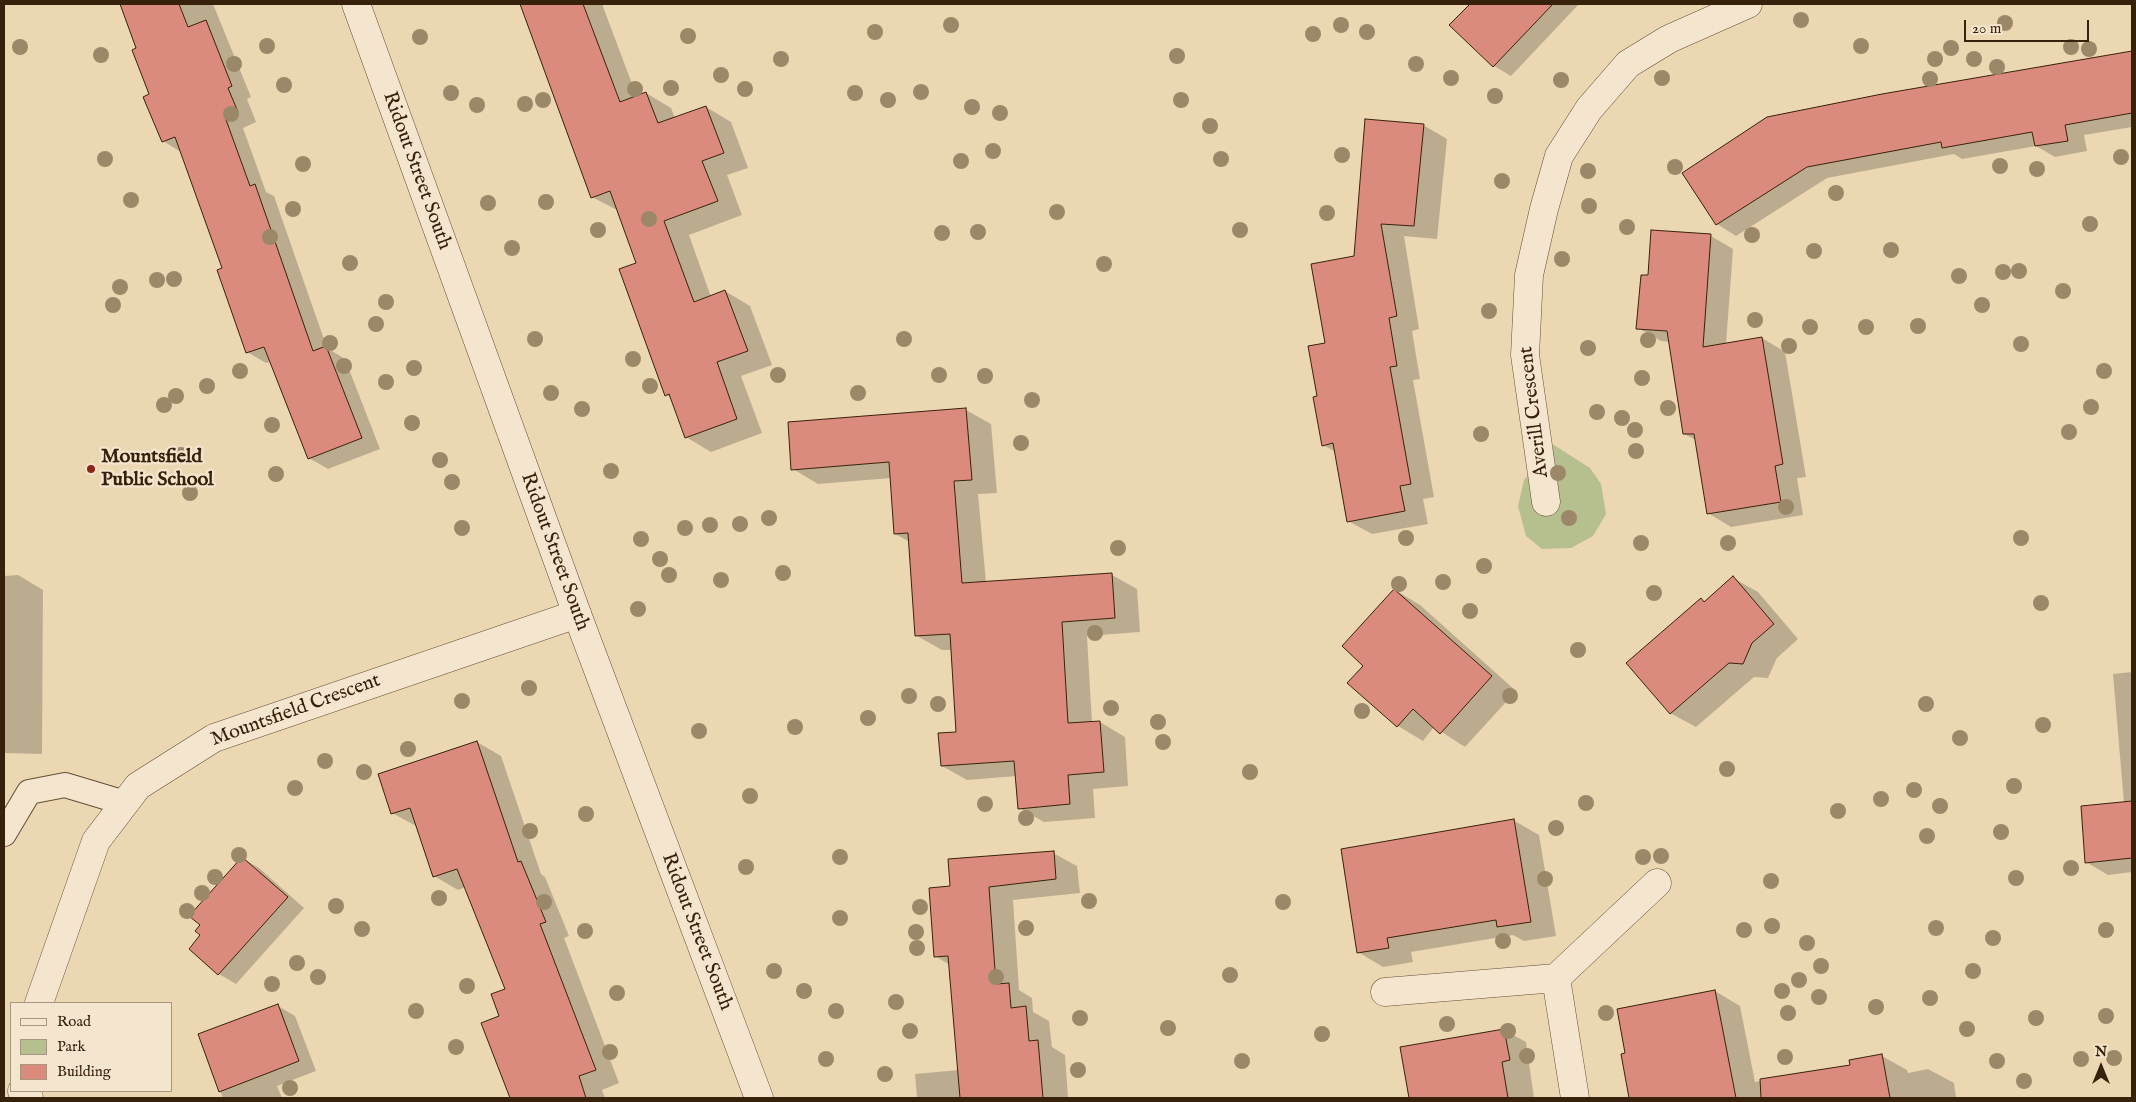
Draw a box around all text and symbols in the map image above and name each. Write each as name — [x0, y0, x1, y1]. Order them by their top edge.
scale bar — [1966, 10, 2091, 42]
text: 20 m — [1972, 19, 2001, 38]
street label: Ridout Street South — [376, 89, 456, 253]
street label: Averill Crescent — [1515, 345, 1555, 479]
place label: Mountsfield Public School — [101, 446, 214, 493]
marker: Mountsfield Public School — [85, 463, 97, 475]
street label: Ridout Street South — [514, 470, 594, 634]
street label: Mountsfield Crescent — [208, 669, 384, 753]
street label: Ridout Street South — [655, 850, 737, 1014]
legend — [10, 1002, 172, 1092]
text: Road — [57, 1012, 91, 1031]
text: Park — [57, 1037, 86, 1056]
north arrow — [2076, 1042, 2126, 1092]
text: N — [2095, 1043, 2107, 1061]
text: Building — [57, 1062, 111, 1081]

